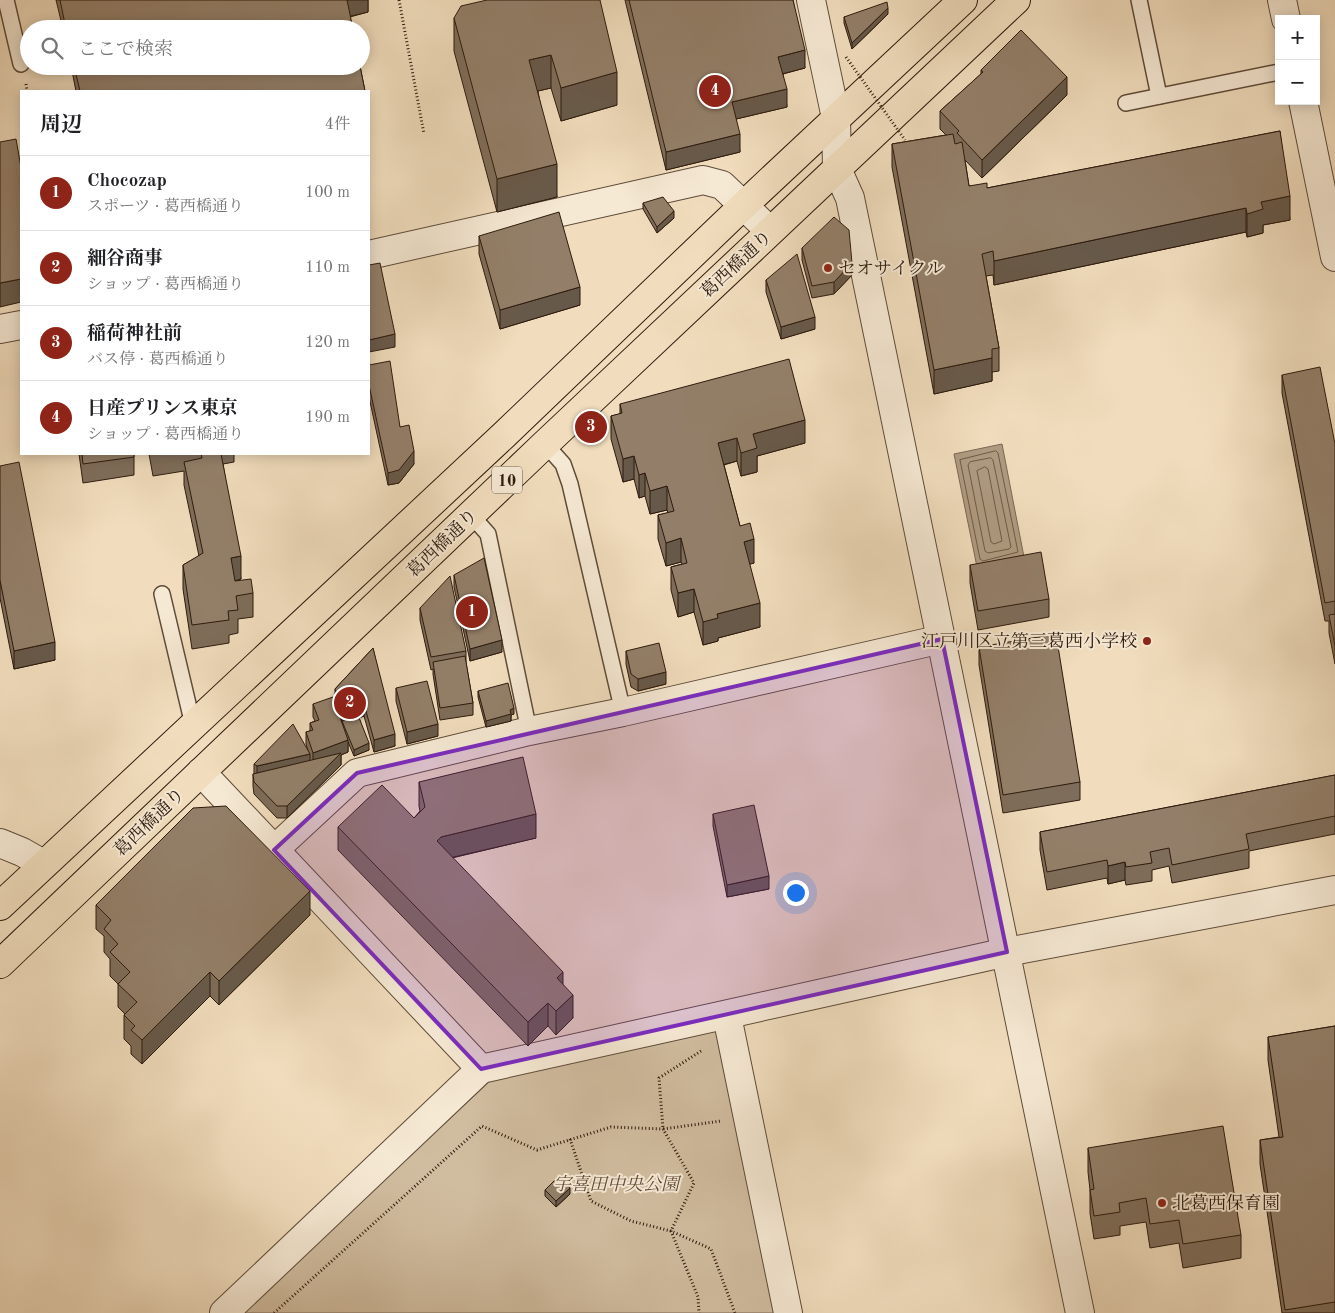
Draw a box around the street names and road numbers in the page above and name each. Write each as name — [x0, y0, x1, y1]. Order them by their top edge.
street label: 葛西橋通り — [696, 226, 776, 302]
road number: 10 — [492, 466, 522, 494]
street label: 葛西橋通り — [403, 505, 481, 581]
street label: 葛西橋通り — [110, 784, 188, 860]

